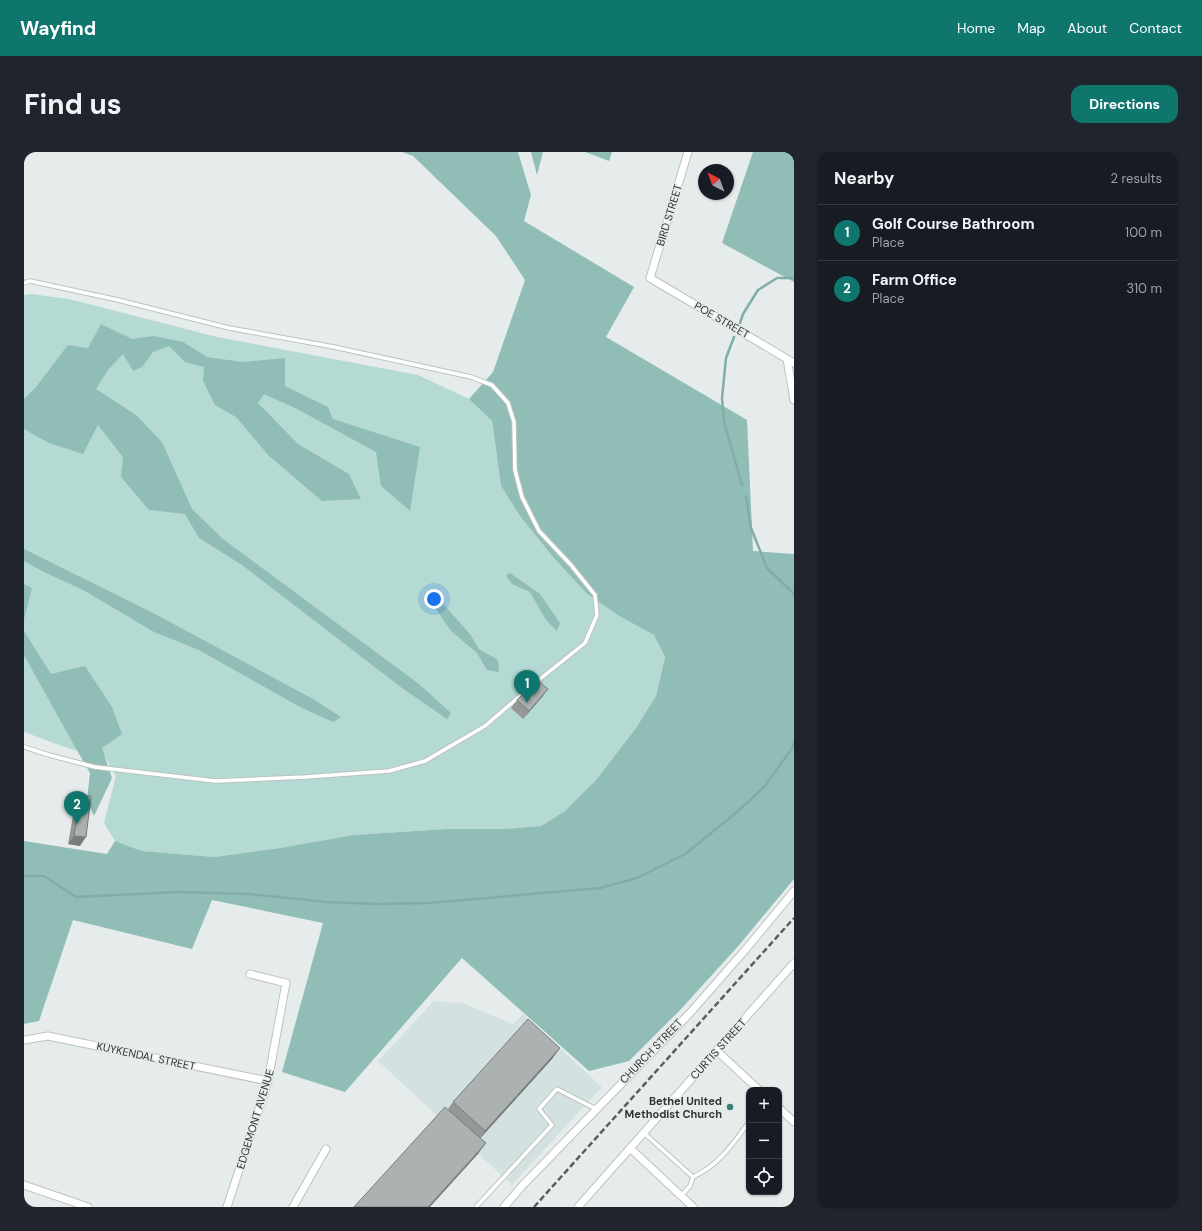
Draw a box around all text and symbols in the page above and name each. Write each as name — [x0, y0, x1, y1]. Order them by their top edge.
text: Wayfind — [20, 16, 96, 41]
text: Home — [957, 19, 995, 37]
text: Map — [1017, 19, 1045, 37]
text: About — [1067, 19, 1107, 37]
text: Contact — [1129, 19, 1182, 37]
button: Directions — [1071, 85, 1178, 123]
text: Find us — [24, 86, 122, 123]
north arrow — [698, 164, 734, 200]
text: Nearby — [834, 167, 894, 189]
text: 2 results — [1111, 170, 1162, 187]
street label: BIRD STREET — [653, 182, 685, 248]
text: Golf Course Bathroom — [872, 214, 1035, 234]
text: 1 — [845, 224, 849, 241]
text: 100 m — [1125, 224, 1162, 241]
text: Place — [872, 234, 904, 251]
text: Farm Office — [872, 270, 957, 290]
text: 2 — [843, 280, 851, 297]
text: 310 m — [1127, 280, 1162, 297]
text: Place — [872, 290, 904, 307]
street label: POE STREET — [692, 299, 752, 341]
your location — [424, 589, 444, 609]
pin: 1 — [514, 670, 540, 703]
pin: 2 — [64, 791, 90, 824]
street label: CHURCH STREET — [616, 1016, 686, 1086]
street label: CURTIS STREET — [687, 1016, 749, 1082]
street label: KUYKENDAL STREET — [95, 1039, 197, 1073]
street label: EDGEMONT AVENUE — [233, 1067, 277, 1171]
map controls — [746, 1087, 782, 1195]
button: + — [746, 1087, 782, 1123]
place label: Bethel United Methodist Church — [625, 1094, 722, 1121]
marker: Bethel United Methodist Church — [725, 1102, 735, 1112]
button: − — [746, 1123, 782, 1159]
button: locate — [746, 1159, 782, 1195]

